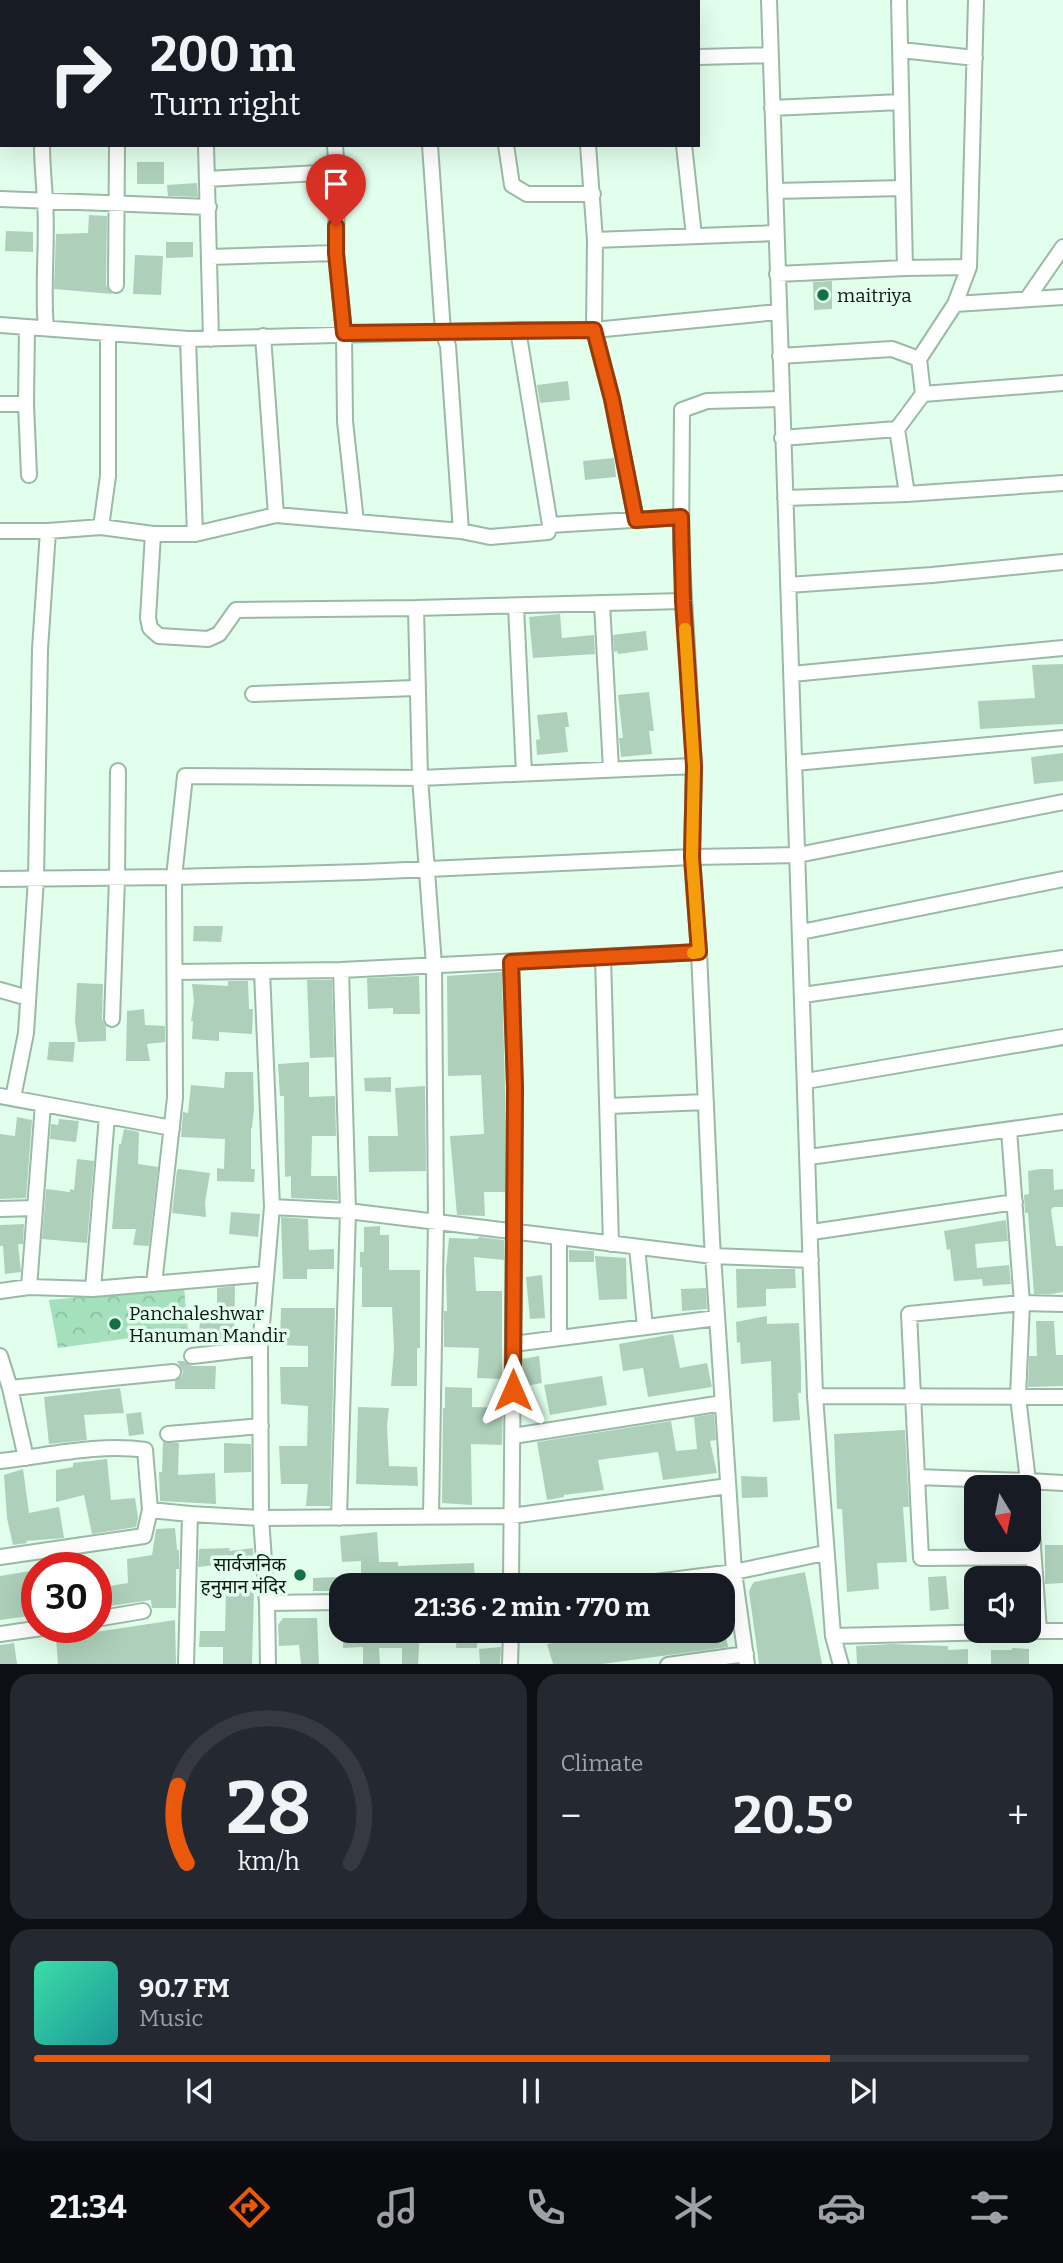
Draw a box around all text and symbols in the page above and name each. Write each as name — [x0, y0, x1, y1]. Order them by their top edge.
text: 200 m — [150, 25, 295, 84]
icon: right — [35, 28, 126, 119]
text: Turn right — [150, 85, 301, 123]
pin — [306, 154, 366, 226]
icon: arrive — [317, 165, 355, 203]
place label: maitriya — [837, 284, 912, 307]
marker: maitriya — [815, 287, 831, 303]
place label: Panchaleshwar Hanuman Mandir — [129, 1302, 287, 1347]
marker: Panchaleshwar Hanuman Mandir — [107, 1316, 123, 1332]
position arrow — [476, 1353, 550, 1427]
north arrow — [964, 1475, 1041, 1552]
map controls — [964, 1475, 1041, 1643]
speed limit sign: 30 — [21, 1552, 112, 1643]
place label: सार्वजनिक हनुमान मंदिर — [201, 1553, 287, 1599]
button: sound — [964, 1566, 1041, 1643]
marker: सार्वजनिक हनुमान मंदिर — [292, 1567, 308, 1583]
text: 21:36 · 2 min · 770 m — [414, 1592, 650, 1623]
text: Climate — [561, 1749, 643, 1777]
text: 28 — [226, 1765, 311, 1852]
text: 20.5° — [733, 1784, 856, 1847]
text: − — [561, 1793, 581, 1839]
text: + — [1007, 1793, 1029, 1839]
text: km/h — [237, 1846, 300, 1876]
text: 90.7 FM — [139, 1973, 230, 2004]
text: Music — [139, 2004, 203, 2032]
icon: previous — [181, 2072, 219, 2110]
icon: pause — [512, 2072, 550, 2110]
icon: next — [844, 2072, 882, 2110]
icon: directions — [225, 2183, 274, 2232]
icon: music — [373, 2183, 422, 2232]
icon: phone — [521, 2183, 570, 2232]
icon: climate — [669, 2183, 718, 2232]
icon: car — [817, 2183, 866, 2232]
icon: filters — [965, 2183, 1014, 2232]
text: 21:34 — [49, 2188, 127, 2226]

